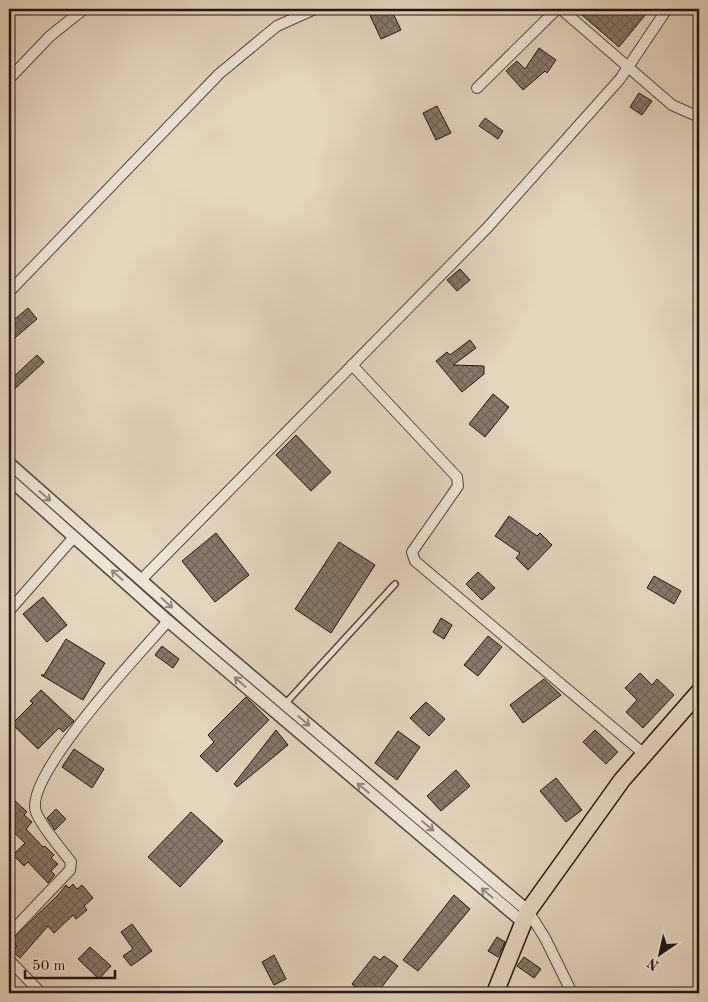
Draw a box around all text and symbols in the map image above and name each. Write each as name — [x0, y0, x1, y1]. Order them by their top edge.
one-way arrow — [39, 490, 52, 501]
one-way arrow — [111, 569, 124, 581]
one-way arrow — [160, 598, 173, 609]
one-way arrow — [233, 677, 246, 688]
one-way arrow — [297, 715, 310, 726]
one-way arrow — [357, 783, 370, 794]
one-way arrow — [421, 820, 434, 831]
one-way arrow — [481, 887, 494, 898]
north arrow — [636, 930, 686, 980]
scale bar — [25, 947, 115, 979]
text: N — [645, 955, 662, 973]
text: 50 m — [32, 959, 66, 974]

